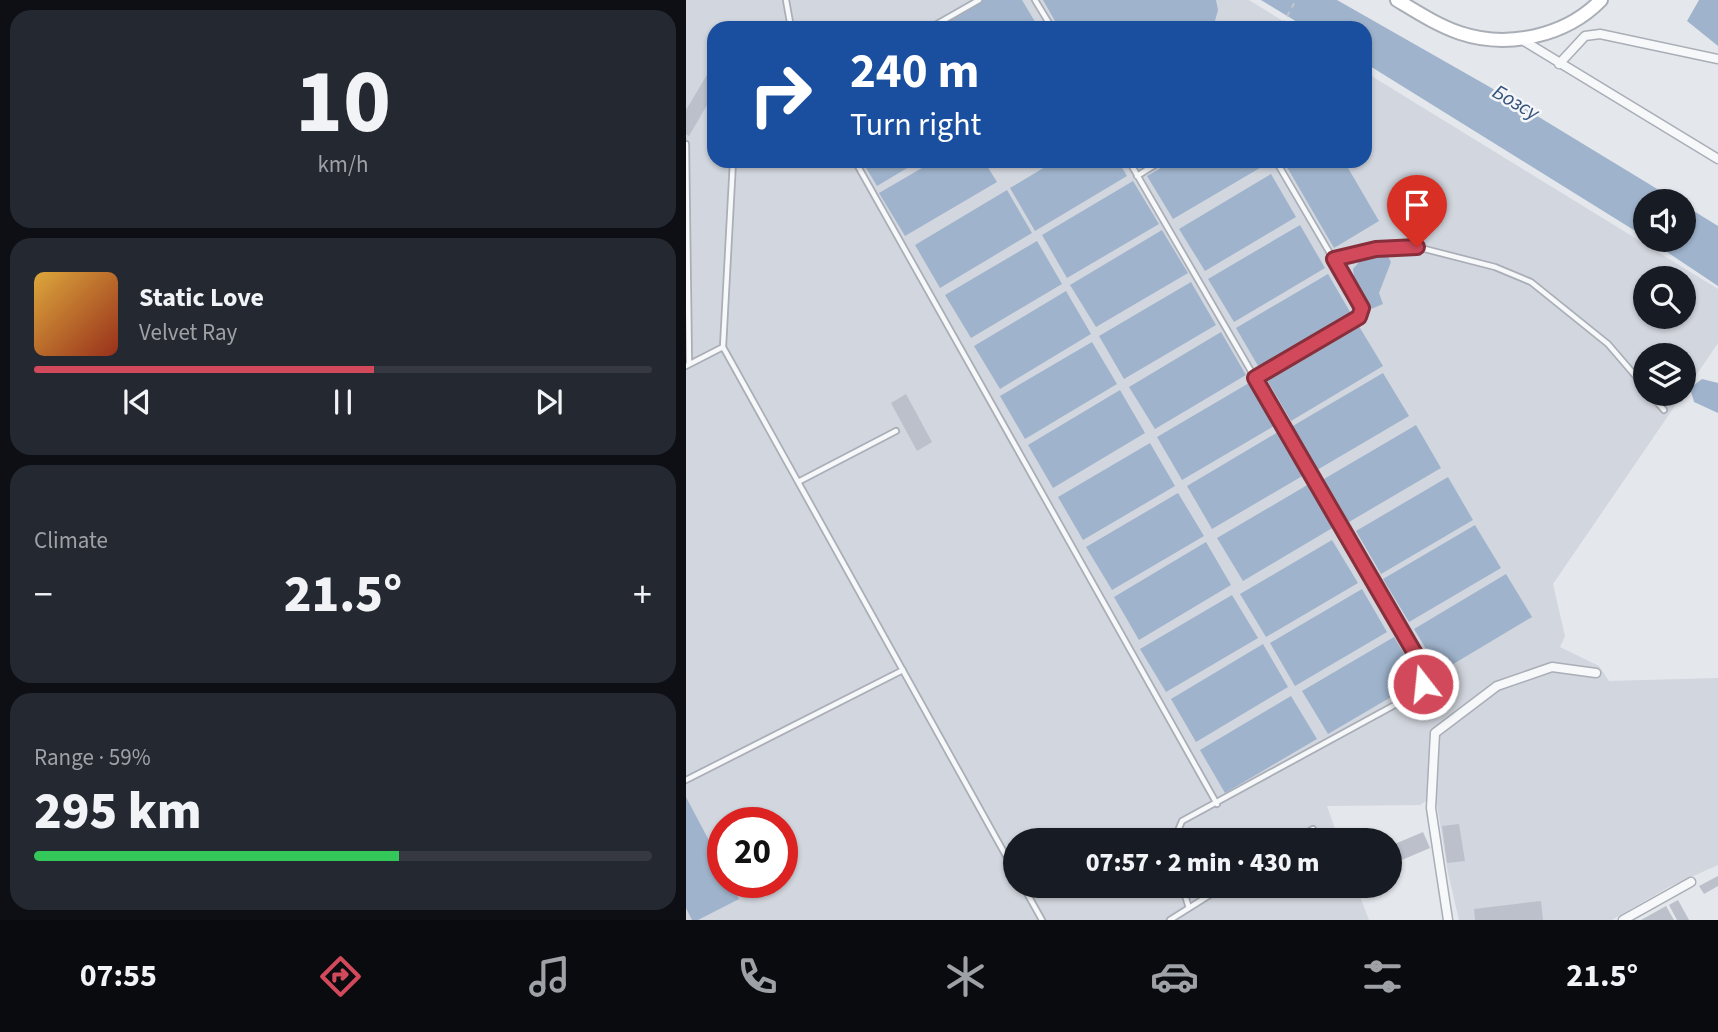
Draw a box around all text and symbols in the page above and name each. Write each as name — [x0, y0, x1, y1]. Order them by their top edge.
text: 240 m — [850, 37, 979, 107]
text: 10 — [295, 38, 391, 167]
icon: right — [735, 49, 826, 140]
water label: Бозсу — [1487, 77, 1546, 128]
text: Turn right — [850, 102, 981, 148]
text: km/h — [317, 148, 369, 181]
pin — [1387, 175, 1447, 247]
icon: arrive — [1398, 186, 1436, 224]
map controls — [1633, 189, 1696, 406]
button: sound — [1633, 189, 1696, 252]
button: search — [1633, 266, 1696, 329]
text: Static Love — [139, 279, 264, 316]
text: Velvet Ray — [139, 316, 237, 349]
button: layers — [1633, 343, 1696, 406]
icon: previous — [118, 383, 156, 421]
icon: pause — [324, 383, 362, 421]
icon: next — [530, 383, 568, 421]
text: Climate — [34, 524, 108, 557]
text: 21.5° — [284, 558, 402, 632]
text: − — [34, 568, 53, 622]
text: + — [633, 568, 652, 622]
position arrow — [1386, 647, 1460, 721]
text: Range · 59% — [34, 741, 151, 774]
text: 295 km — [34, 775, 202, 849]
speed limit sign: 20 — [707, 807, 798, 898]
text: 07:57 · 2 min · 430 m — [1086, 844, 1319, 881]
icon: directions — [316, 952, 365, 1001]
icon: music — [525, 952, 574, 1001]
icon: phone — [733, 952, 782, 1001]
icon: climate — [941, 952, 990, 1001]
icon: car — [1150, 952, 1199, 1001]
icon: filters — [1358, 952, 1407, 1001]
text: 07:55 — [80, 953, 157, 999]
text: 21.5° — [1566, 953, 1638, 999]

